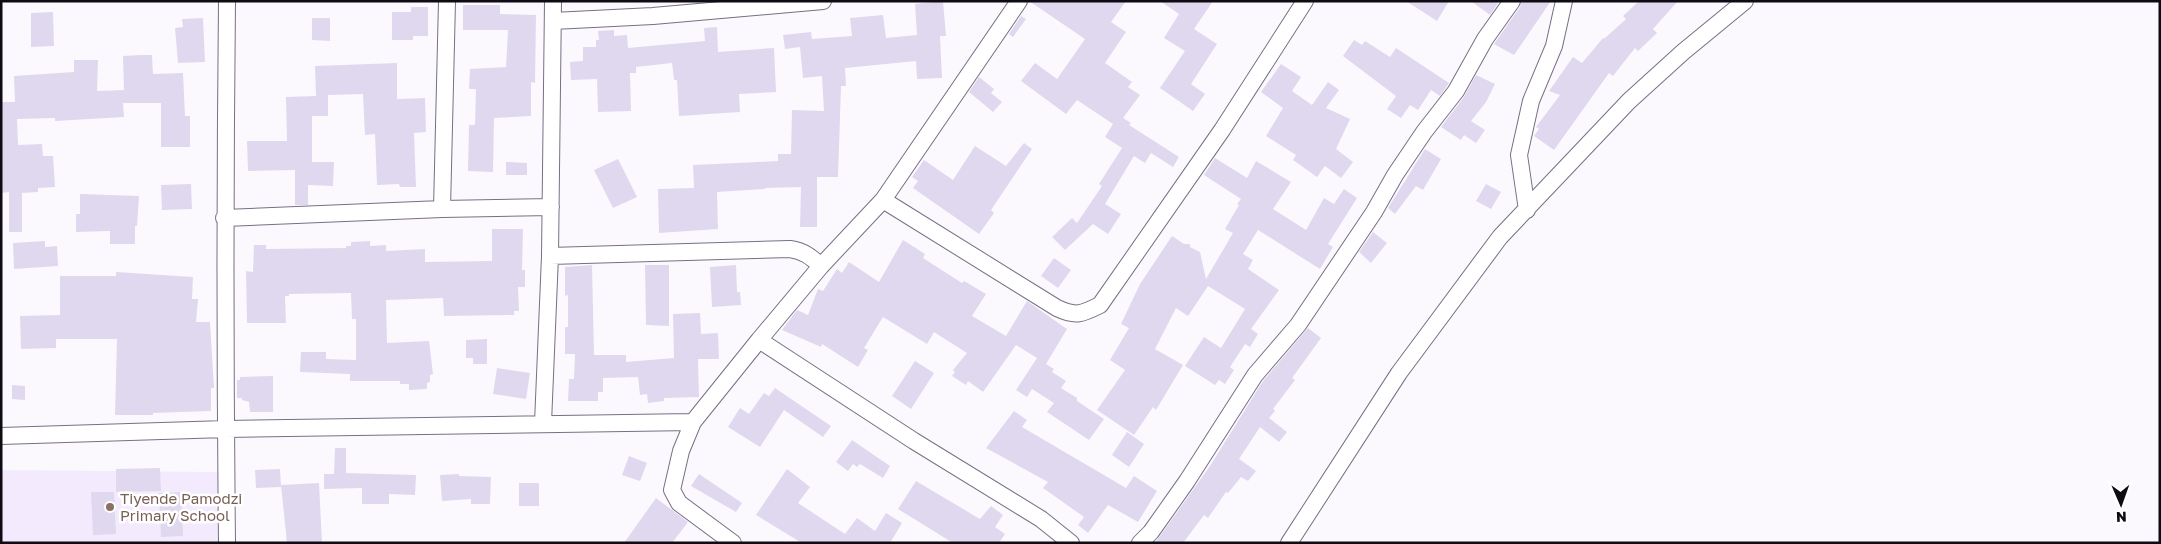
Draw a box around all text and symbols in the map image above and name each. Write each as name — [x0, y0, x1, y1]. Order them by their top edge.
north arrow — [2096, 479, 2146, 529]
place label: Tiyende Pamodzi Primary School — [120, 489, 242, 524]
marker: Tiyende Pamodzi Primary School — [104, 501, 116, 513]
text: N — [2116, 509, 2127, 526]

